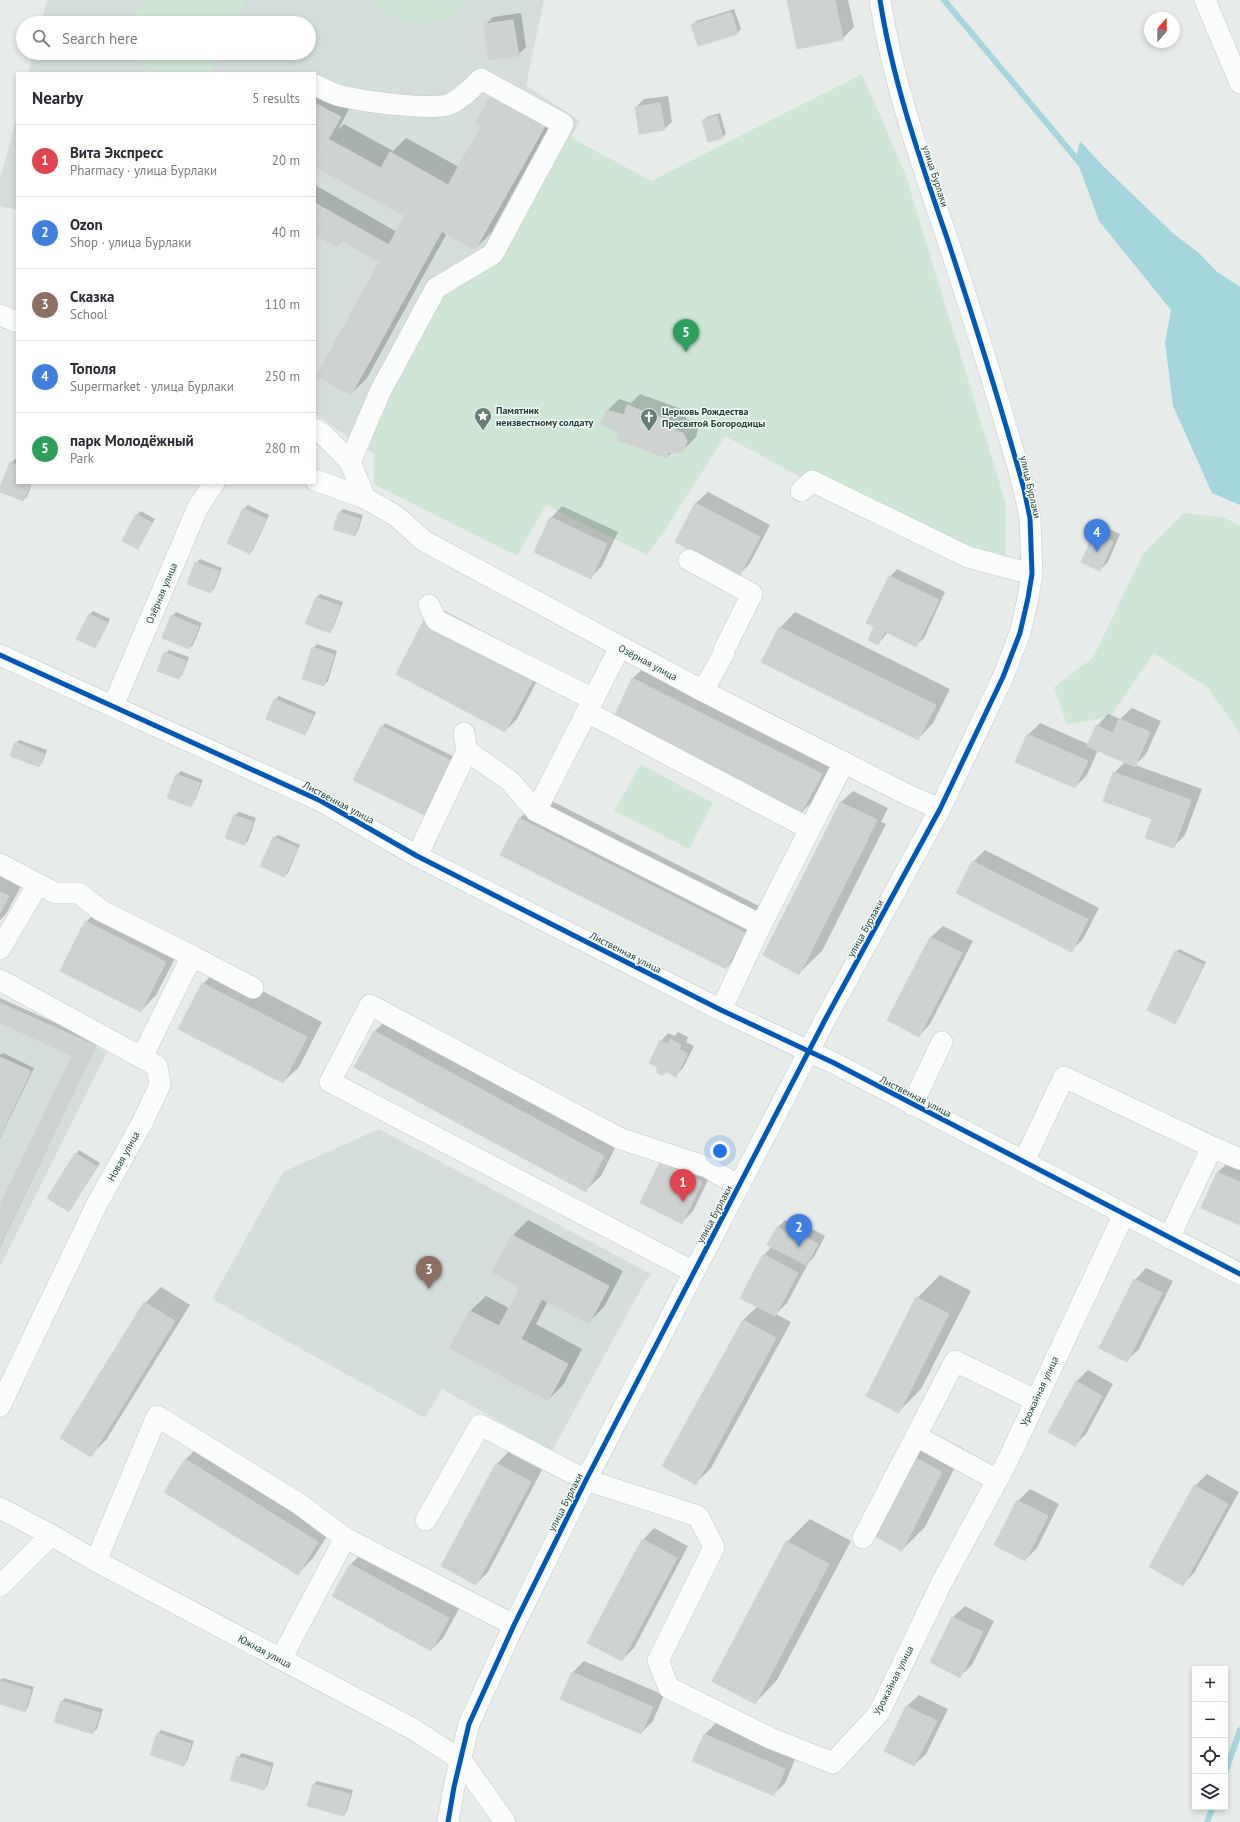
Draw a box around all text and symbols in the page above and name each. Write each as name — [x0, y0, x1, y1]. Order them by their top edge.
north arrow — [1144, 12, 1180, 48]
search box — [16, 16, 316, 60]
icon: search — [30, 27, 52, 49]
text: Search here — [62, 29, 138, 48]
text: Nearby — [32, 87, 83, 109]
text: 5 results — [252, 90, 300, 107]
text: Вита Экспресс — [70, 143, 163, 162]
street label: улица Бурлаки — [919, 144, 952, 209]
text: 1 — [41, 152, 49, 169]
text: 20 m — [272, 152, 300, 169]
text: Pharmacy · улица Бурлаки — [70, 162, 217, 179]
text: Ozon — [70, 215, 103, 234]
text: 2 — [41, 224, 49, 241]
text: 40 m — [272, 224, 300, 241]
text: Shop · улица Бурлаки — [70, 234, 191, 251]
text: Сказка — [70, 287, 114, 306]
text: 3 — [41, 296, 49, 313]
text: 110 m — [265, 296, 300, 313]
text: School — [70, 306, 108, 323]
pin: 5 — [673, 319, 699, 352]
text: Тополя — [70, 359, 116, 378]
text: 4 — [41, 368, 49, 385]
text: 250 m — [265, 368, 300, 385]
text: Supermarket · улица Бурлаки — [70, 378, 234, 395]
place label: Памятник неизвестному солдату — [496, 404, 593, 429]
place label: Церковь Рождества Пресвятой Богородицы — [662, 405, 765, 430]
place icon: Памятник неизвестному солдату — [473, 406, 493, 431]
church icon: Церковь Рождества Пресвятой Богородицы — [639, 407, 659, 432]
text: парк Молодёжный — [70, 431, 194, 450]
text: 5 — [41, 440, 49, 457]
text: 280 m — [265, 440, 300, 457]
text: Park — [70, 450, 94, 467]
street label: улица Бурлаки — [1017, 455, 1044, 520]
pin: 4 — [1084, 519, 1110, 552]
street label: Озёрная улица — [143, 561, 180, 626]
street label: Озёрная улица — [616, 641, 680, 683]
street label: Лиственная улица — [300, 778, 377, 827]
street label: улица Бурлаки — [844, 897, 887, 959]
street label: Лиственная улица — [587, 928, 664, 976]
street label: Лиственная улица — [877, 1072, 954, 1120]
street label: Новая улица — [104, 1129, 142, 1183]
your location — [710, 1141, 730, 1161]
pin: 1 — [670, 1169, 696, 1202]
street label: улица Бурлаки — [694, 1183, 735, 1245]
pin: 2 — [786, 1214, 812, 1247]
pin: 3 — [416, 1256, 442, 1289]
street label: Урожайная улица — [1018, 1354, 1061, 1428]
street label: улица Бурлаки — [545, 1471, 586, 1534]
street label: Южная улица — [236, 1632, 294, 1671]
street label: Урожайная улица — [870, 1643, 916, 1717]
map controls — [1192, 1666, 1228, 1810]
button: + — [1192, 1666, 1228, 1702]
button: − — [1192, 1702, 1228, 1738]
button: locate — [1192, 1738, 1228, 1774]
button: layers — [1192, 1774, 1228, 1810]

